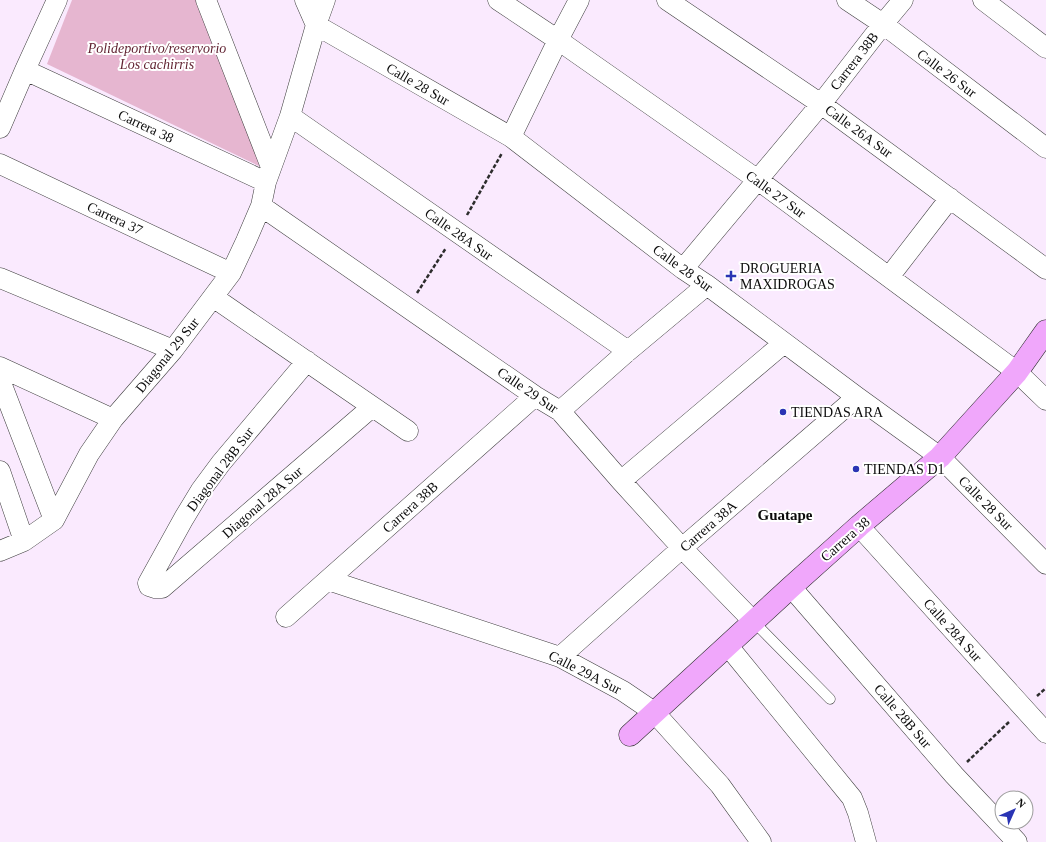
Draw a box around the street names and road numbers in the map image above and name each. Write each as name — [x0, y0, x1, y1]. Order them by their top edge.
street label: Carrera 38B — [827, 30, 881, 93]
street label: Calle 26 Sur — [914, 46, 979, 101]
street label: Calle 28 Sur — [384, 60, 452, 109]
street label: Calle 26A Sur — [822, 102, 895, 161]
street label: Carrera 38 — [116, 107, 176, 146]
street label: Calle 27 Sur — [743, 168, 809, 221]
street label: Carrera 37 — [85, 199, 145, 238]
street label: Calle 28A Sur — [422, 206, 496, 263]
street label: Calle 28 Sur — [650, 242, 716, 295]
street label: Diagonal 29 Sur — [133, 315, 202, 396]
street label: Calle 29 Sur — [495, 365, 561, 416]
street label: Diagonal 28B Sur — [184, 424, 257, 514]
street label: Diagonal 28A Sur — [219, 463, 306, 541]
street label: Calle 28 Sur — [956, 473, 1016, 534]
street label: Carrera 38B — [380, 479, 441, 536]
street label: Carrera 38A — [677, 497, 740, 555]
street label: Carrera 38 — [818, 514, 873, 565]
street label: Calle 28A Sur — [921, 596, 985, 665]
street label: Calle 29A Sur — [546, 648, 624, 697]
street label: Calle 28B Sur — [871, 681, 935, 751]

